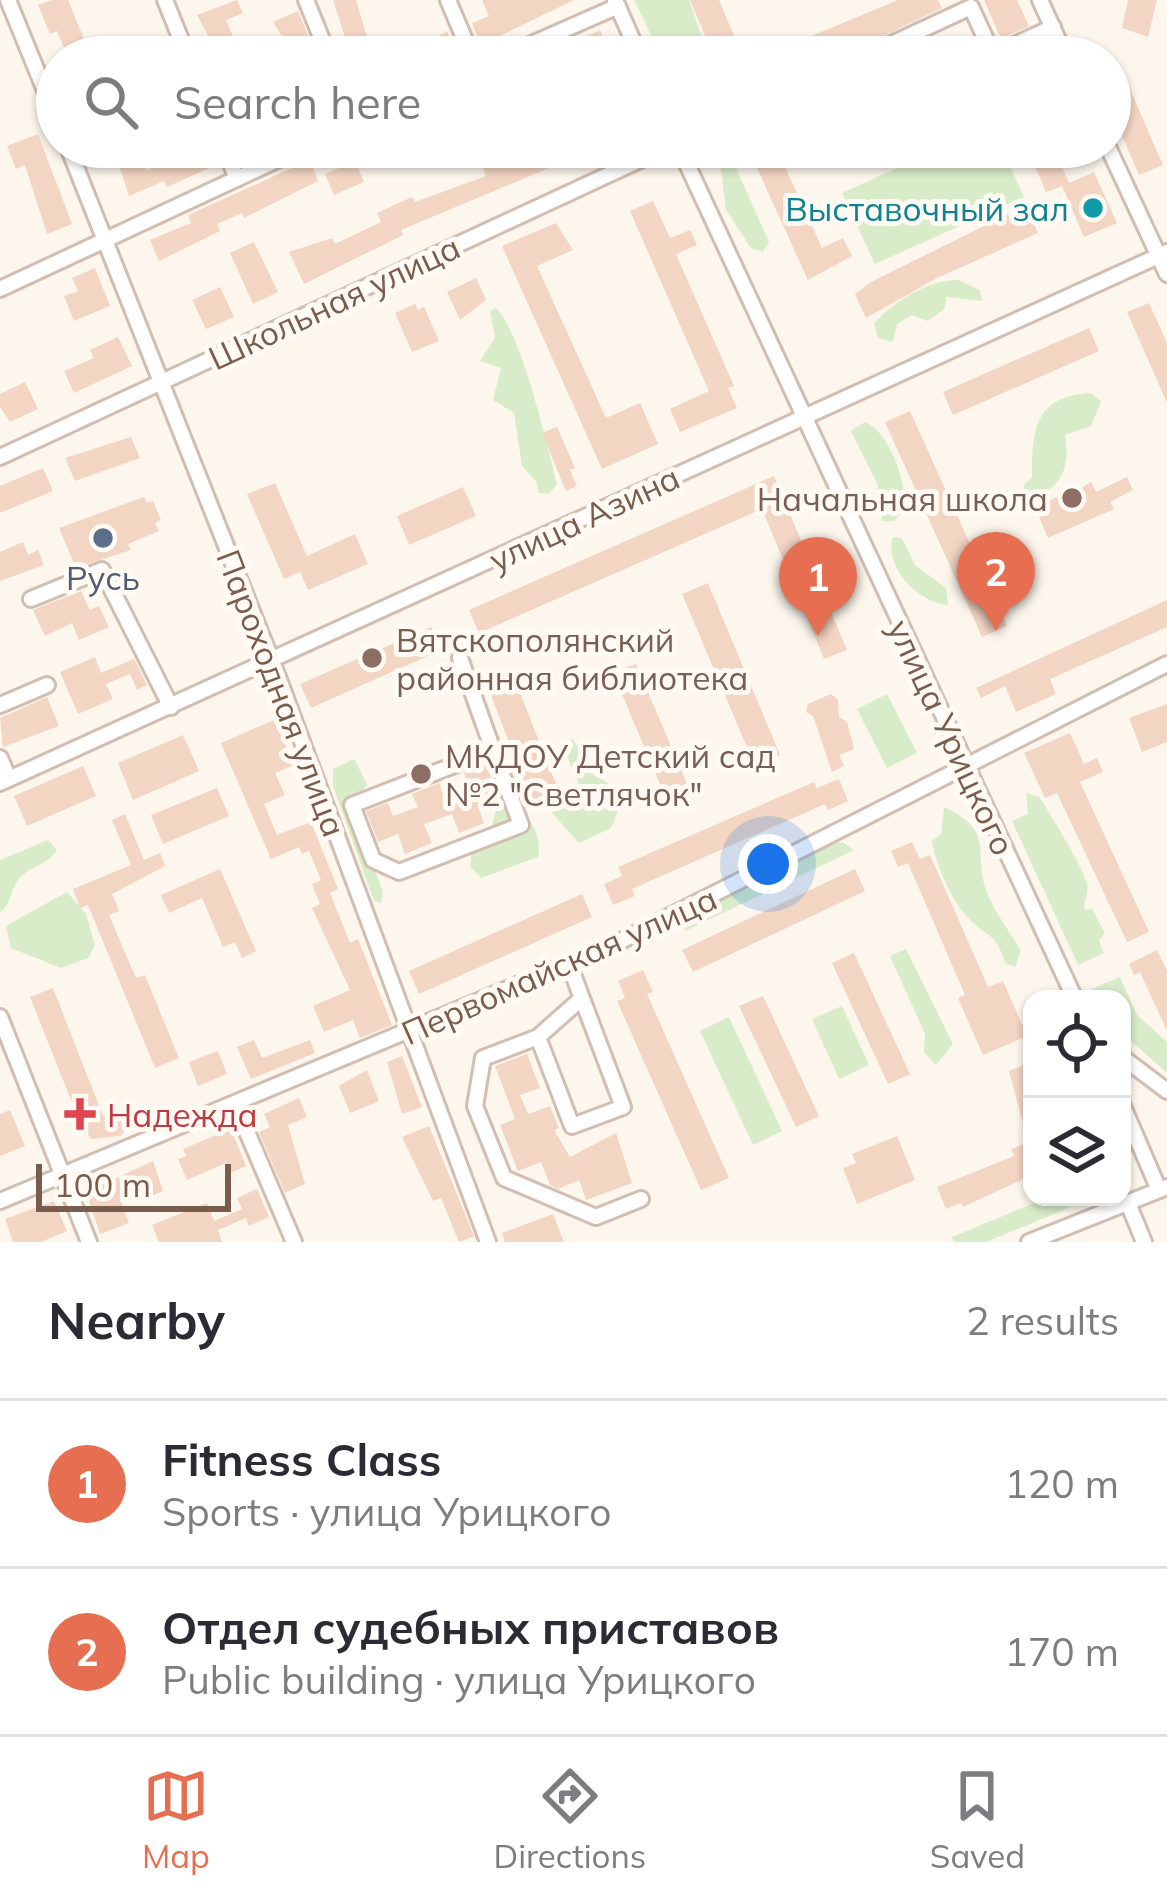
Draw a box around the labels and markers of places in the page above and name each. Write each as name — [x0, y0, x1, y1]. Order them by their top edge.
place label: Выставочный зал — [785, 188, 1069, 229]
marker: Выставочный зал — [1080, 195, 1106, 221]
place label: Начальная школа — [757, 478, 1048, 519]
marker: Начальная школа — [1059, 485, 1085, 511]
marker: Русь — [90, 525, 116, 551]
pin: 2 — [957, 532, 1035, 631]
pin: 1 — [779, 537, 857, 636]
place label: Русь — [66, 557, 140, 598]
place label: Вятскополянский районная библиотека — [396, 619, 748, 698]
marker: Вятскополянский районная библиотека — [359, 645, 385, 671]
place label: МКДОУ Детский сад №2 "Светлячок" — [445, 735, 776, 814]
marker: МКДОУ Детский сад №2 "Светлячок" — [408, 761, 434, 787]
place label: Надежда — [107, 1094, 258, 1135]
marker: Надежда — [64, 1098, 96, 1130]

